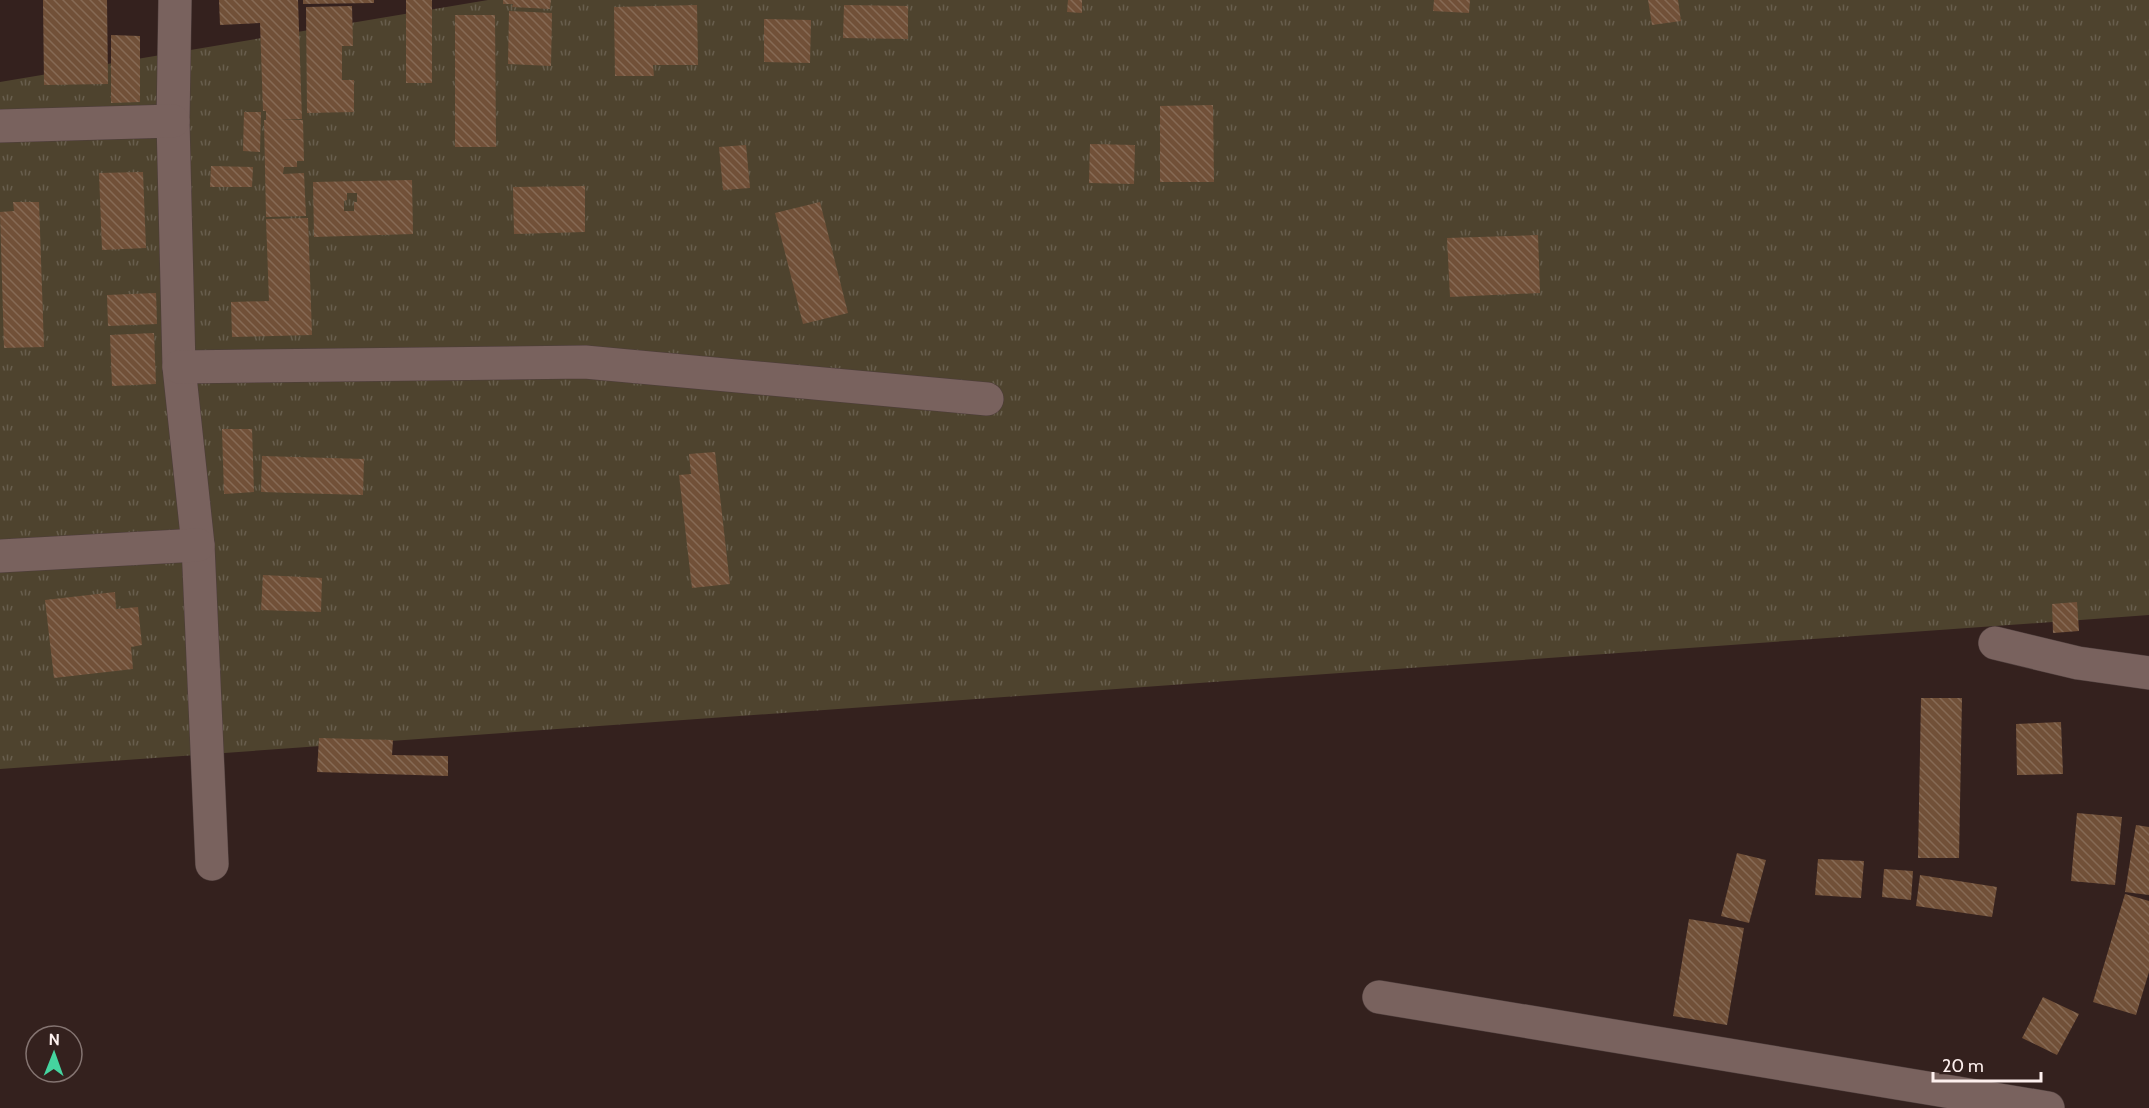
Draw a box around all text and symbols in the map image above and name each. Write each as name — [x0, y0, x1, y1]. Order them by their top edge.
north arrow — [24, 1024, 84, 1084]
text: N — [48, 1030, 60, 1049]
scale bar — [1933, 1045, 2041, 1083]
text: 20 m — [1942, 1055, 1984, 1077]

